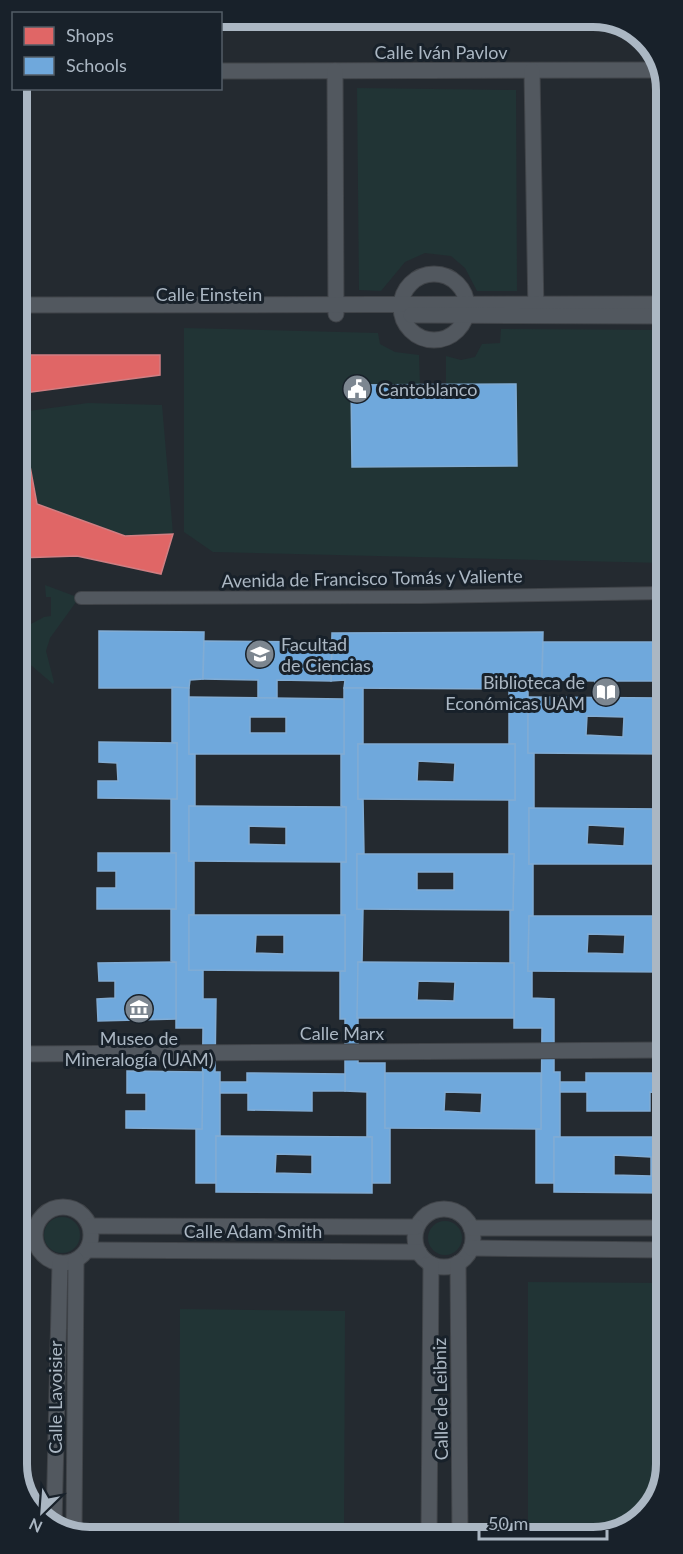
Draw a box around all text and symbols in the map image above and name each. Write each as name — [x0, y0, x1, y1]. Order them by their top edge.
legend — [12, 12, 222, 90]
text: Shops — [66, 24, 114, 46]
street label: Calle Iván Pavlov — [374, 41, 508, 63]
text: Schools — [66, 54, 127, 76]
street label: Calle Einstein — [156, 283, 262, 305]
public building icon: Cantoblanco — [341, 373, 373, 405]
place label: Cantoblanco — [378, 378, 477, 400]
street label: Avenida de Francisco Tomás y Valiente — [221, 564, 523, 592]
place label: Facultad de Ciencias — [281, 633, 371, 676]
school or university icon: Facultad de Ciencias — [244, 638, 276, 670]
place label: Biblioteca de Económicas UAM — [445, 671, 585, 714]
library icon: Biblioteca de Económicas UAM — [590, 676, 622, 708]
museum icon: Museo de Mineralogía (UAM) — [123, 993, 155, 1025]
street label: Calle Marx — [300, 1022, 384, 1044]
place label: Museo de Mineralogía (UAM) — [65, 1027, 213, 1070]
street label: Calle Adam Smith — [184, 1220, 322, 1242]
street label: Calle de Leibniz — [428, 1337, 452, 1461]
street label: Calle Lavoisier — [44, 1340, 66, 1454]
north arrow — [12, 1482, 72, 1542]
scale bar — [479, 1503, 606, 1541]
text: 50 m — [488, 1512, 528, 1534]
text: N — [26, 1515, 45, 1537]

